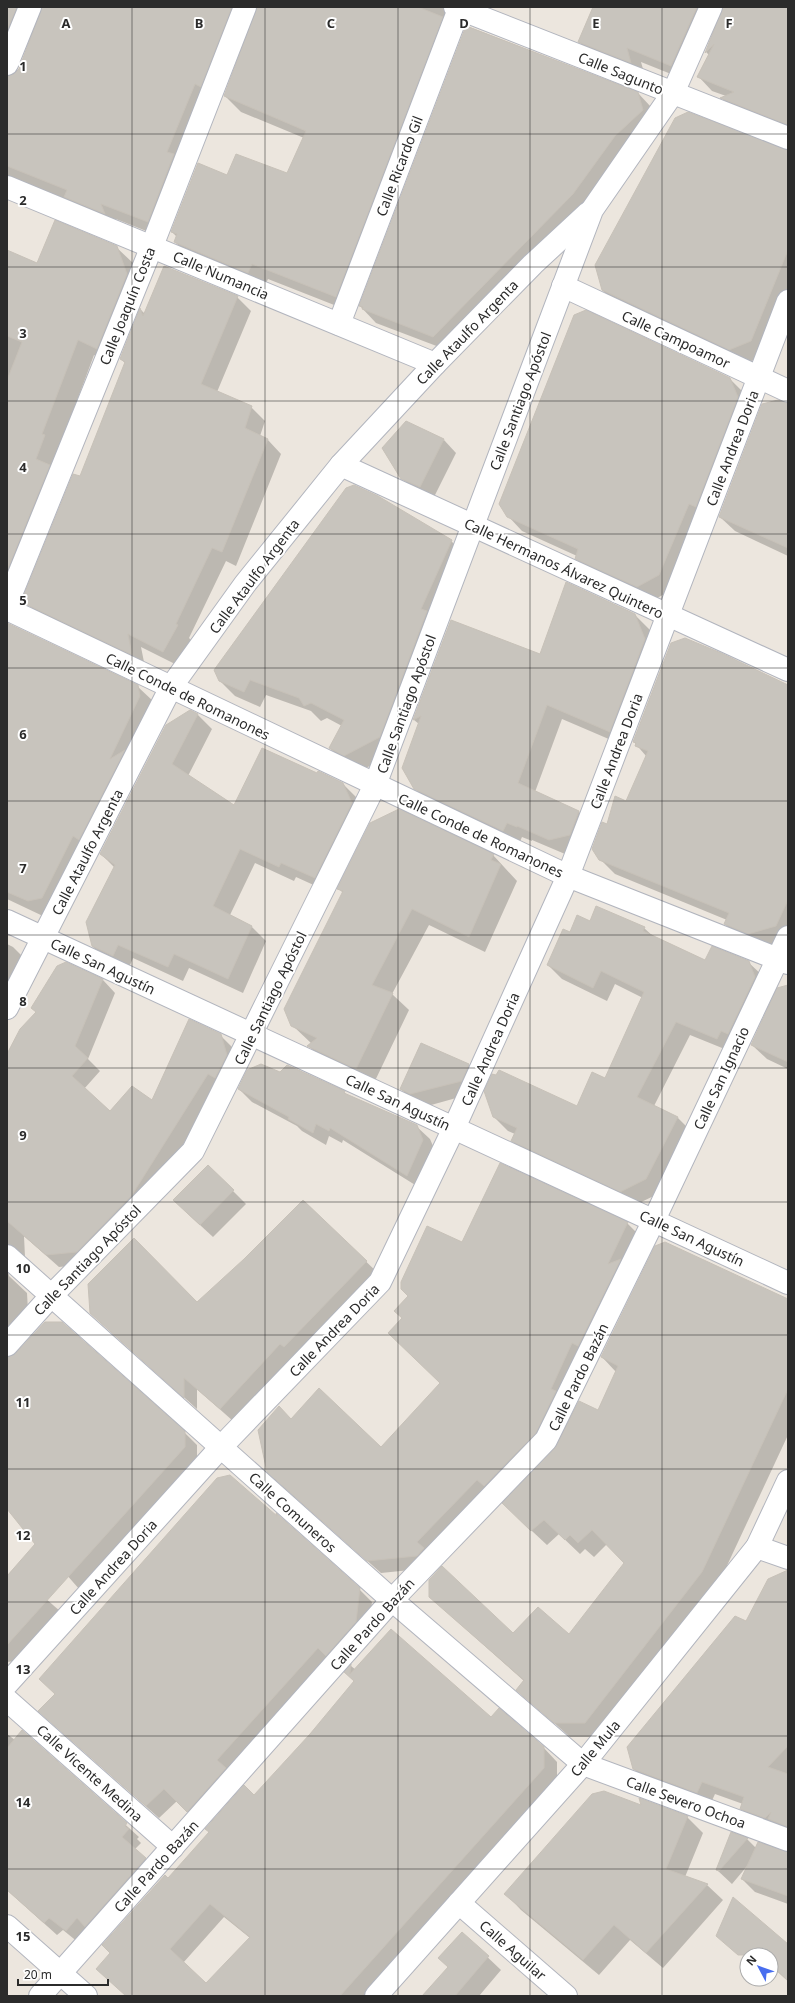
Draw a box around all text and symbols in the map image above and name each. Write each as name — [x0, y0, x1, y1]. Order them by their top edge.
text: A — [62, 14, 71, 32]
text: B — [195, 14, 203, 32]
text: C — [327, 14, 335, 32]
text: D — [459, 14, 469, 32]
text: E — [592, 14, 600, 32]
text: F — [725, 14, 733, 32]
street label: Calle Sagunto — [576, 47, 666, 99]
text: 1 — [19, 57, 27, 75]
street label: Calle Ricardo Gil — [371, 113, 427, 219]
text: 2 — [19, 191, 27, 209]
street label: Calle Joaquín Costa — [95, 244, 159, 368]
street label: Calle Numancia — [170, 246, 272, 304]
street label: Calle Ataulfo Argenta — [412, 275, 522, 389]
street label: Calle Campoamor — [619, 306, 733, 373]
text: 3 — [19, 324, 27, 342]
street label: Calle Santiago Apóstol — [485, 329, 555, 473]
street label: Calle Andrea Doria — [701, 387, 763, 509]
text: 4 — [19, 458, 27, 476]
street label: Calle Hermanos Álvarez Quintero — [461, 513, 667, 623]
street label: Calle Ataulfo Argenta — [205, 515, 303, 637]
text: 5 — [19, 591, 27, 609]
street label: Calle Santiago Apóstol — [372, 632, 440, 776]
street label: Calle Conde de Romanones — [103, 648, 273, 744]
street label: Calle Andrea Doria — [585, 690, 647, 812]
text: 6 — [19, 725, 27, 743]
street label: Calle Ataulfo Argenta — [47, 786, 127, 918]
street label: Calle Conde de Romanones — [395, 788, 567, 882]
text: 7 — [19, 859, 27, 877]
street label: Calle Santiago Apóstol — [229, 928, 311, 1068]
street label: Calle San Agustín — [48, 933, 158, 999]
street label: Calle Andrea Doria — [456, 989, 524, 1109]
text: 8 — [19, 992, 27, 1010]
street label: Calle San Ignacio — [689, 1023, 753, 1133]
street label: Calle San Agustín — [343, 1069, 453, 1135]
text: 9 — [19, 1126, 27, 1144]
street label: Calle Santiago Apóstol — [29, 1201, 145, 1319]
street label: Calle San Agustín — [637, 1205, 747, 1271]
text: 10 — [16, 1259, 30, 1277]
street label: Calle Andrea Doria — [285, 1279, 383, 1381]
street label: Calle Pardo Bazán — [544, 1320, 612, 1434]
text: 11 — [16, 1393, 30, 1411]
street label: Calle Comuneros — [245, 1468, 341, 1557]
street label: Calle Andrea Doria — [65, 1515, 161, 1619]
text: 12 — [16, 1526, 30, 1544]
street label: Calle Pardo Bazán — [325, 1574, 419, 1674]
text: 13 — [16, 1660, 30, 1678]
street label: Calle Mula — [566, 1716, 624, 1780]
street label: Calle Vicente Medina — [33, 1720, 147, 1826]
street label: Calle Severo Ochoa — [624, 1772, 748, 1832]
text: 14 — [16, 1793, 31, 1811]
street label: Calle Pardo Bazán — [109, 1816, 203, 1916]
street label: Calle Aguilar — [476, 1916, 551, 1984]
text: 15 — [16, 1927, 30, 1945]
north arrow — [739, 1947, 779, 1987]
text: N — [742, 1952, 760, 1968]
scale bar — [18, 1961, 108, 1987]
text: 20 m — [24, 1966, 52, 1983]

